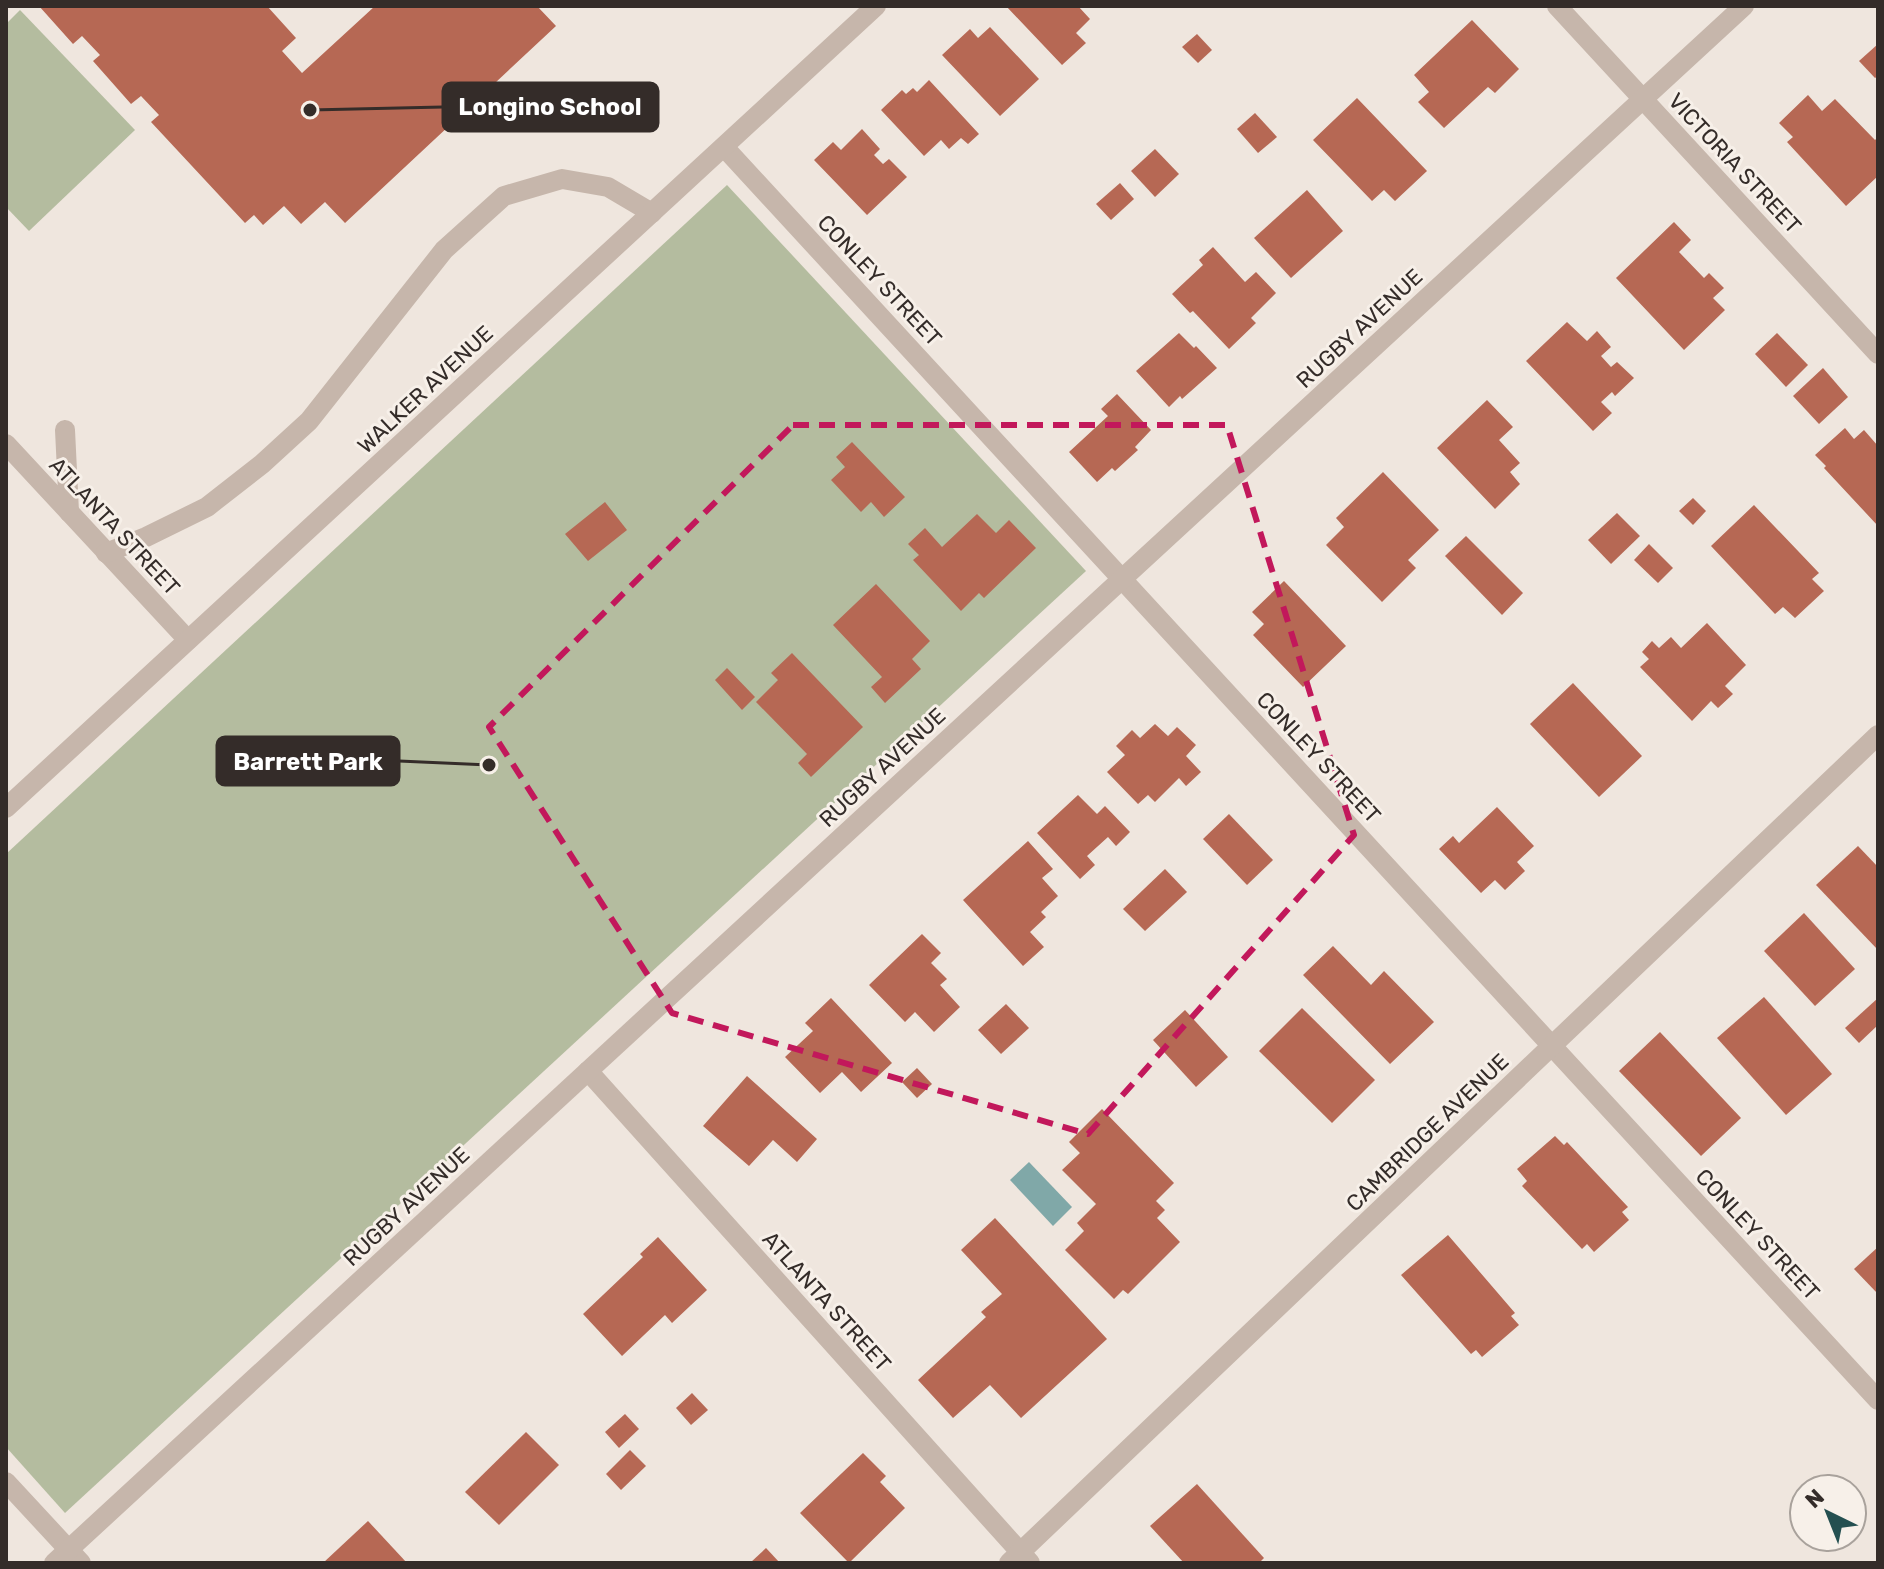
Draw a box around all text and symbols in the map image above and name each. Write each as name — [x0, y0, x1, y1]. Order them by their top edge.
callout: Longino School — [443, 83, 658, 131]
street label: VICTORIA STREET — [1663, 87, 1807, 239]
text: Longino School — [458, 93, 642, 121]
street label: CONLEY STREET — [812, 209, 948, 352]
street label: RUGBY AVENUE — [1291, 263, 1428, 394]
street label: WALKER AVENUE — [352, 320, 499, 459]
street label: ATLANTA STREET — [44, 452, 186, 601]
street label: CONLEY STREET — [1251, 686, 1387, 829]
street label: RUGBY AVENUE — [814, 702, 951, 833]
callout: Barrett Park — [217, 737, 399, 785]
text: Barrett Park — [233, 748, 383, 776]
street label: CAMBRIDGE AVENUE — [1340, 1048, 1514, 1217]
street label: RUGBY AVENUE — [338, 1141, 475, 1272]
street label: CONLEY STREET — [1690, 1163, 1826, 1306]
street label: ATLANTA STREET — [757, 1226, 897, 1377]
north arrow — [1788, 1473, 1868, 1553]
text: N — [1800, 1483, 1830, 1514]

